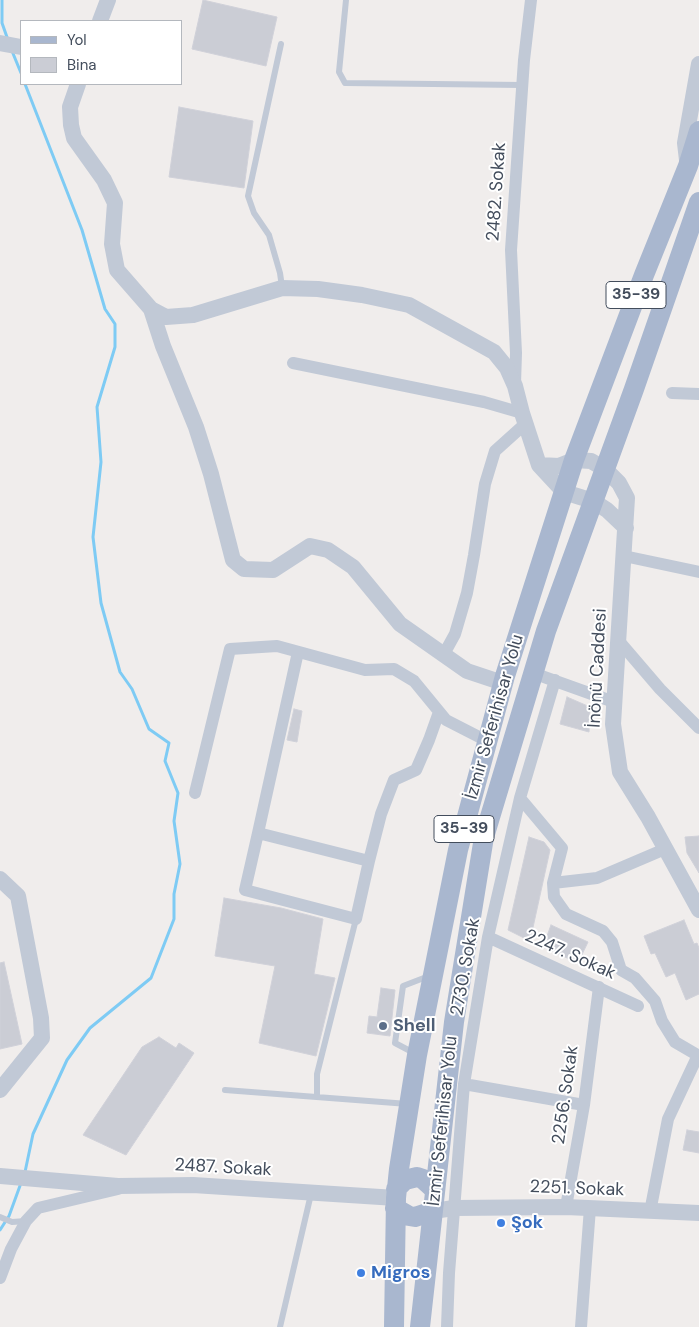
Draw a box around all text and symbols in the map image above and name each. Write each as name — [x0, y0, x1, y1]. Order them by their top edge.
legend — [20, 20, 182, 85]
text: Yol — [67, 30, 87, 50]
text: Bina — [67, 55, 96, 75]
street label: 2482. Sokak — [483, 142, 511, 242]
road number: 35-39 — [606, 282, 666, 308]
street label: İnönü Caddesi — [584, 608, 612, 728]
street label: İzmir Seferihisar Yolu — [461, 632, 529, 802]
road number: 35-39 — [434, 816, 494, 842]
street label: 2730. Sokak — [447, 916, 485, 1018]
street label: 2247. Sokak — [521, 925, 619, 985]
place label: Shell — [393, 1015, 435, 1037]
marker: Shell — [377, 1020, 389, 1032]
street label: İzmir Seferihisar Yolu — [423, 1035, 463, 1207]
street label: 2256. Sokak — [548, 1044, 584, 1146]
street label: 2487. Sokak — [174, 1155, 272, 1181]
street label: 2251. Sokak — [529, 1177, 625, 1201]
place label: Şok — [511, 1212, 543, 1234]
marker: Şok — [495, 1217, 507, 1229]
place label: Migros — [371, 1262, 430, 1284]
marker: Migros — [355, 1267, 367, 1279]

